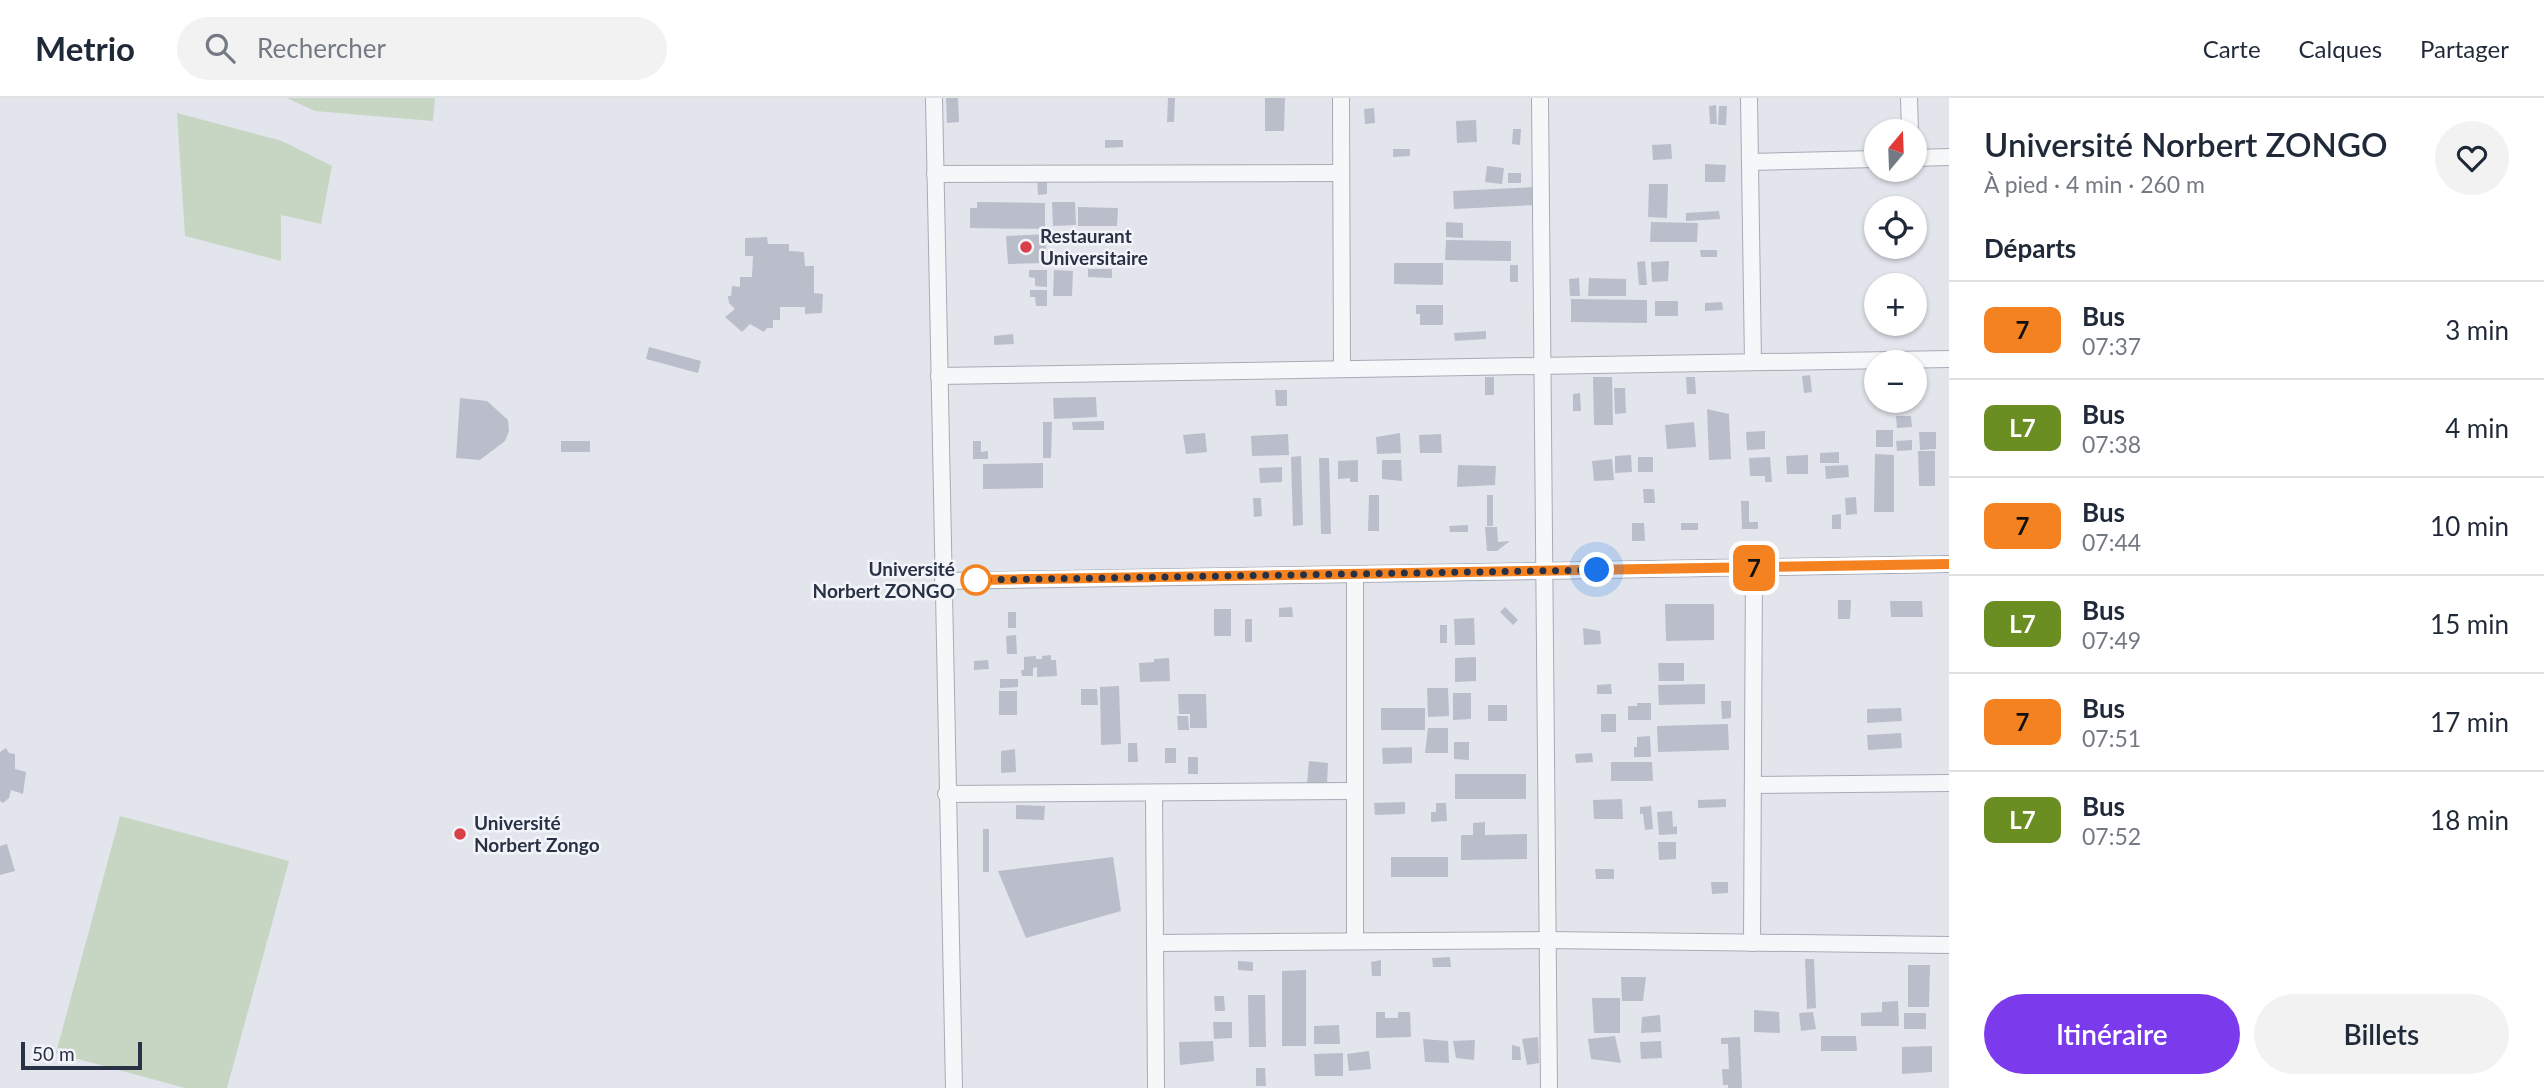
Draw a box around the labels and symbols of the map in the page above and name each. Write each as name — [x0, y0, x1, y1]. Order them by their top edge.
north arrow — [1864, 119, 1927, 182]
place label: Restaurant Universitaire — [1040, 224, 1148, 269]
marker: Restaurant Universitaire — [1018, 239, 1034, 255]
line badge: 7 — [1731, 545, 1777, 591]
your location — [1579, 552, 1614, 587]
place label: Université Norbert ZONGO — [813, 557, 955, 602]
marker: Université Norbert ZONGO — [961, 565, 991, 595]
place label: Université Norbert Zongo — [474, 811, 600, 856]
marker: Université Norbert Zongo — [452, 826, 468, 842]
scale bar — [21, 1039, 142, 1071]

